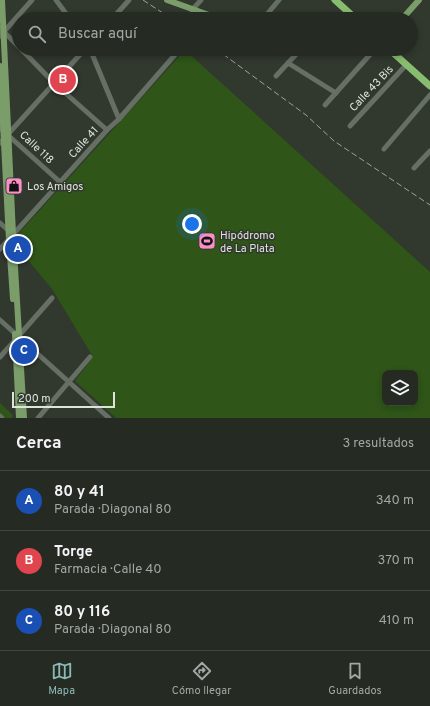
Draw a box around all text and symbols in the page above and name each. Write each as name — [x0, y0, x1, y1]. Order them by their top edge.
search box — [12, 12, 418, 56]
icon: search — [26, 23, 48, 45]
text: Buscar aquí — [58, 25, 137, 44]
street label: Calle 43 Bis — [347, 63, 397, 115]
pin: B — [50, 65, 76, 95]
street label: Calle 41 — [66, 124, 102, 162]
street label: Calle 118 — [16, 128, 56, 167]
shop icon: Los Amigos — [4, 176, 24, 196]
place label: Los Amigos — [27, 180, 83, 194]
your location — [182, 214, 202, 234]
place label: Hipódromo de La Plata — [220, 229, 275, 256]
sports icon: Hipódromo de La Plata — [197, 231, 217, 251]
pin: A — [5, 234, 31, 264]
pin: C — [11, 336, 37, 366]
map controls — [382, 370, 418, 406]
button: layers — [382, 370, 418, 406]
scale bar — [12, 390, 115, 409]
text: 200 m — [18, 392, 51, 406]
text: Cerca — [16, 433, 62, 455]
text: 3 resultados — [342, 436, 414, 452]
text: 80 y 41 — [54, 483, 105, 502]
text: A — [24, 493, 34, 509]
text: 340 m — [376, 493, 414, 509]
text: Parada · Diagonal 80 — [54, 502, 172, 518]
text: Torge — [54, 543, 93, 562]
text: B — [25, 553, 33, 569]
text: 370 m — [377, 553, 414, 569]
text: Farmacia · Calle 40 — [54, 562, 162, 578]
text: 80 y 116 — [54, 603, 110, 622]
text: C — [25, 613, 33, 629]
text: 410 m — [379, 613, 414, 629]
text: Parada · Diagonal 80 — [54, 622, 172, 638]
tab: Mapa — [48, 660, 75, 698]
tab: Cómo llegar — [172, 660, 232, 698]
tab: Guardados — [328, 660, 382, 698]

